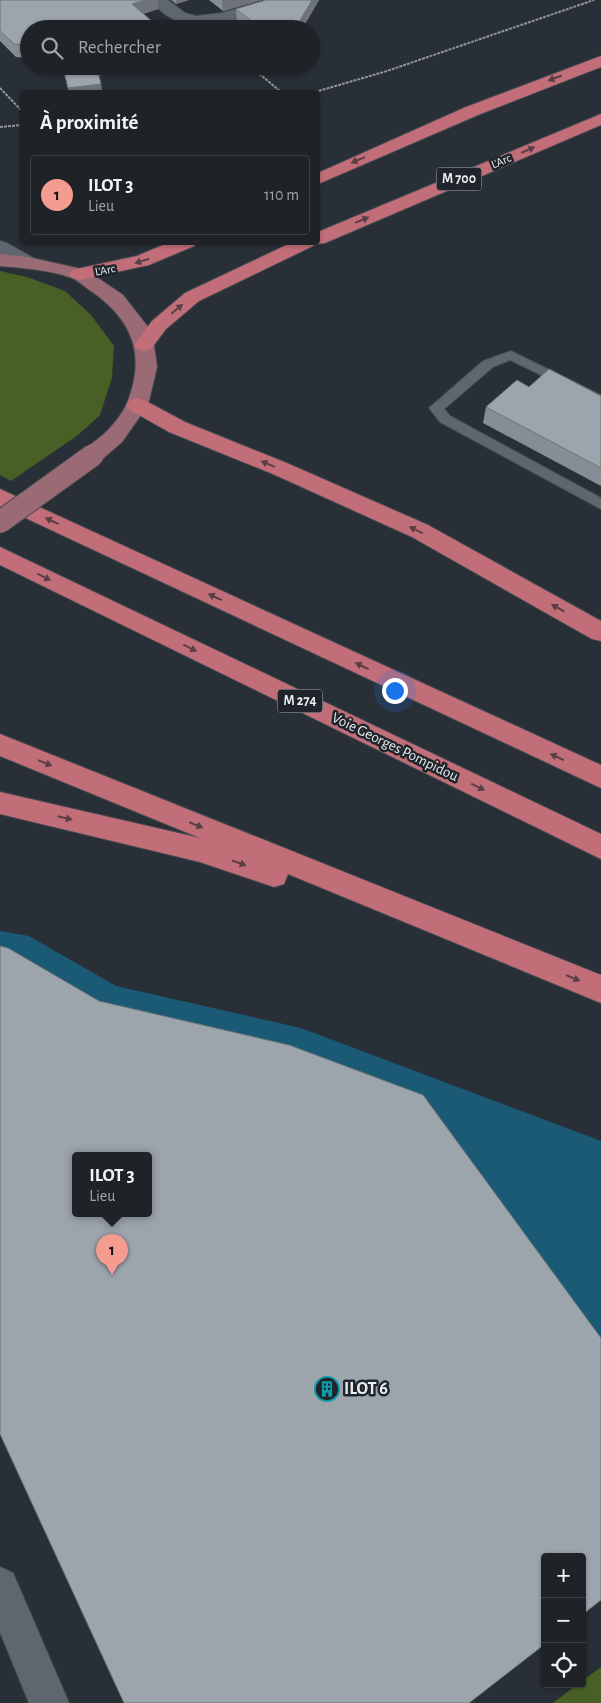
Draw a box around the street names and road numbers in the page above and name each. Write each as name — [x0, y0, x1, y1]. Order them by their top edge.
street label: L'Arc — [489, 151, 513, 171]
road number: M 700 — [436, 168, 482, 190]
street label: L'Arc — [94, 262, 117, 278]
road number: M 274 — [278, 689, 322, 712]
street label: Voie Georges Pompidou — [329, 710, 461, 784]

